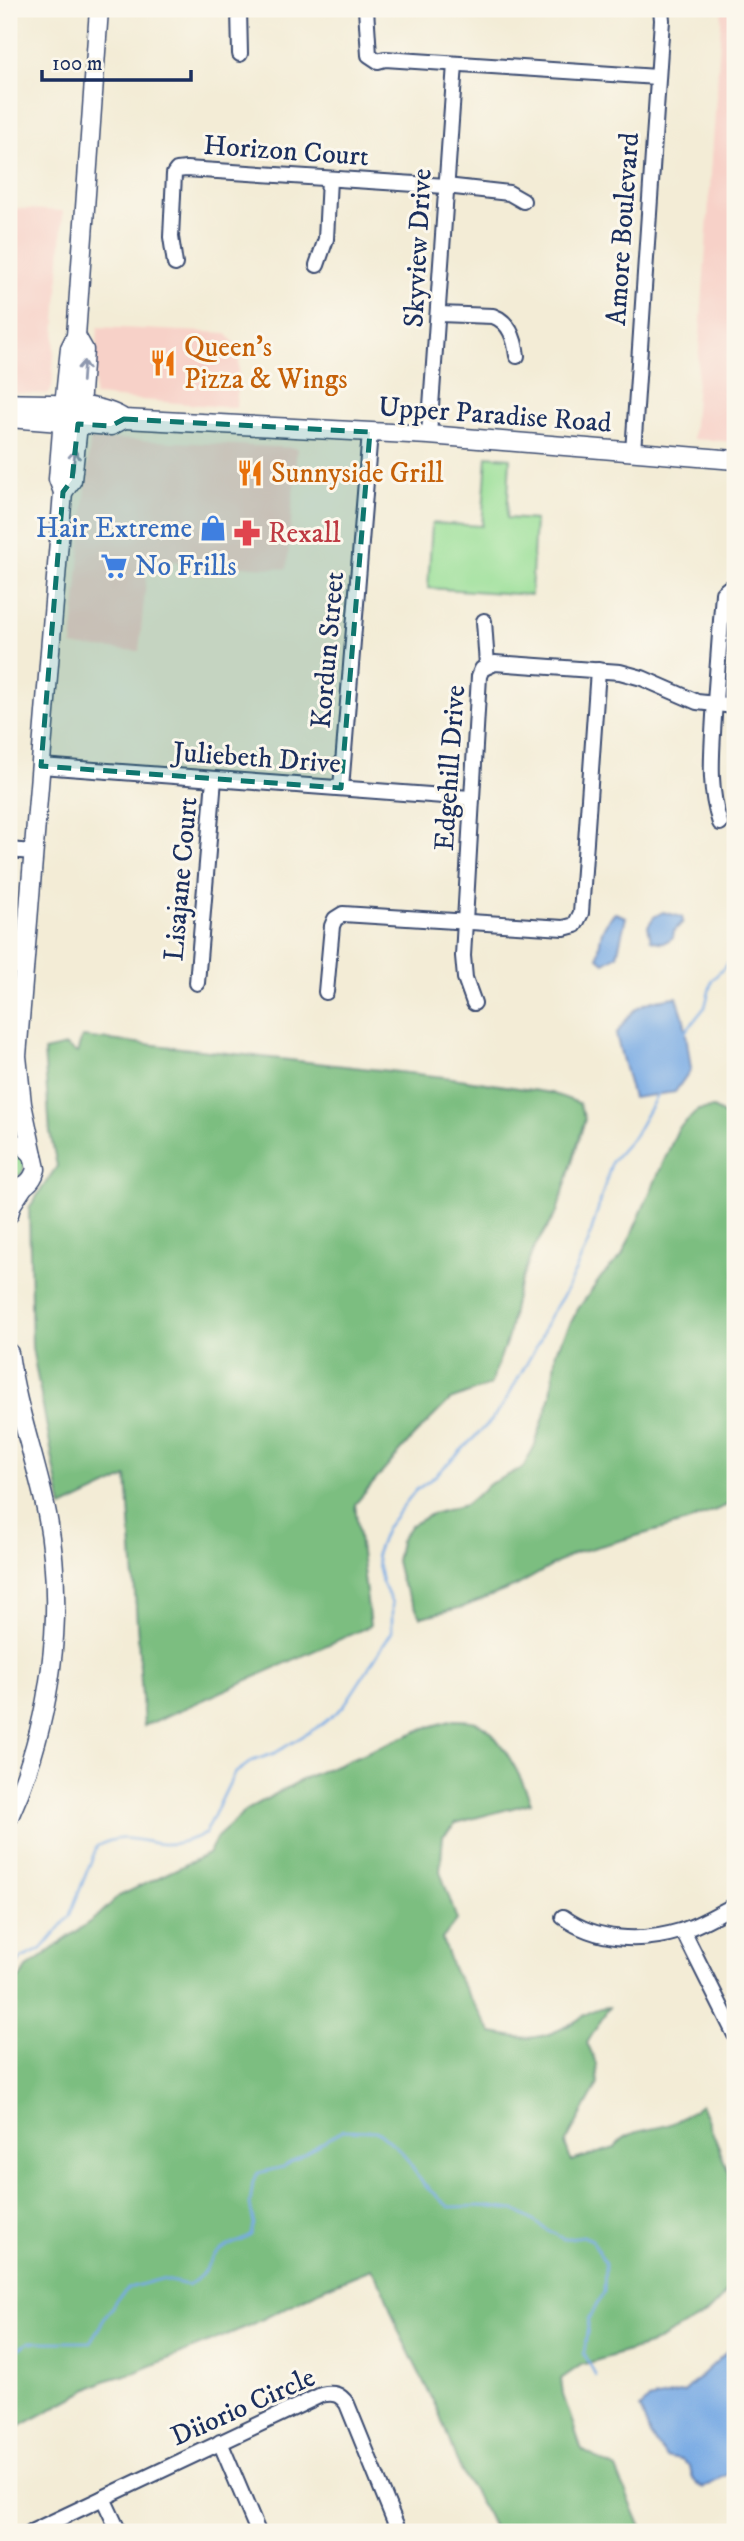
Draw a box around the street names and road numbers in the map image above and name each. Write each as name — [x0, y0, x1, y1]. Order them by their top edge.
street label: Horizon Court — [202, 128, 370, 174]
street label: Amore Boulevard — [599, 131, 647, 327]
street label: Skyview Drive — [396, 168, 440, 328]
street label: Upper Paradise Road — [377, 389, 613, 441]
street label: Kordun Street — [304, 570, 352, 730]
street label: Edgehill Drive — [427, 684, 473, 852]
street label: Juliebeth Drive — [169, 734, 342, 781]
street label: Lisajane Court — [156, 795, 206, 962]
street label: Diiorio Circle — [165, 2360, 321, 2454]

